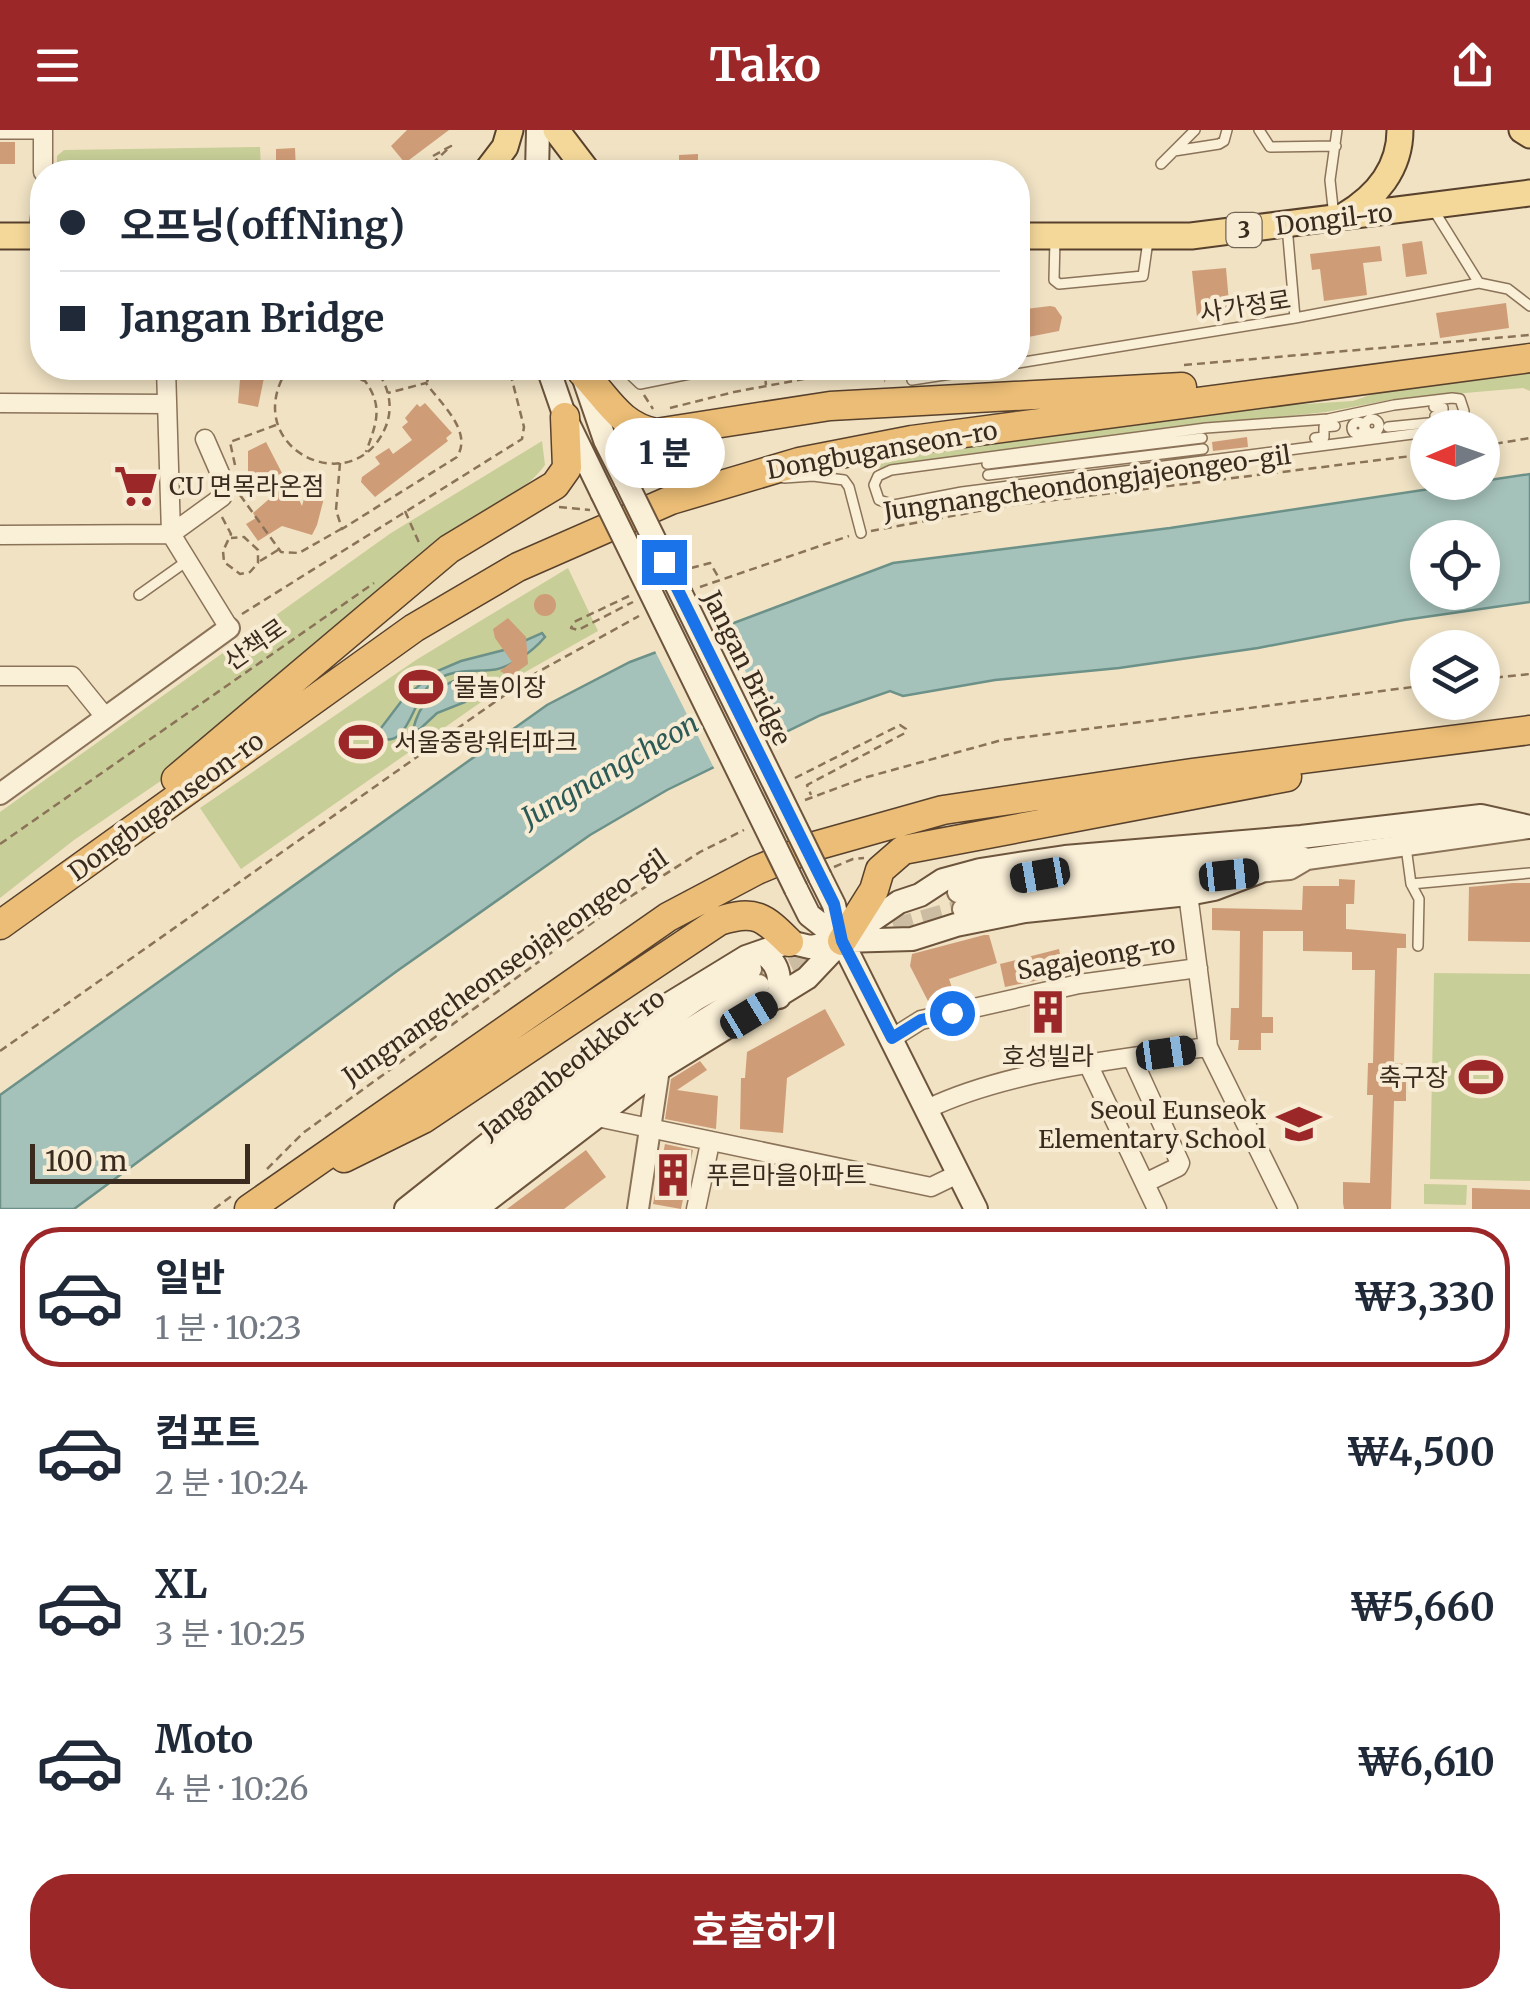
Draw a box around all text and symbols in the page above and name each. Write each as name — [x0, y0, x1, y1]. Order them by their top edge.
text: Tako — [709, 37, 821, 93]
icon: menu — [30, 38, 85, 93]
icon: share — [1445, 38, 1500, 93]
street label: Dongil-ro — [1274, 196, 1394, 242]
text: 오프닝(offNing) — [120, 202, 405, 249]
road number: 3 — [1226, 213, 1262, 247]
street label: 사가정로 — [1197, 283, 1293, 329]
text: Jangan Bridge — [120, 295, 384, 342]
north arrow — [1410, 410, 1500, 500]
map controls — [1410, 410, 1500, 720]
street label: Dongbuganseon-ro — [764, 414, 1000, 486]
callout: 1 분 — [604, 417, 724, 487]
text: 1 분 — [639, 433, 691, 473]
street label: Jungnangcheondongjajeongeo-gil — [880, 439, 1293, 528]
supermarket icon: CU 면목라온점 — [112, 462, 160, 510]
place label: CU 면목라온점 — [169, 470, 325, 502]
button: locate — [1410, 520, 1500, 610]
route end — [642, 540, 687, 585]
street label: Jangan Bridge — [695, 585, 798, 751]
street label: 산책로 — [218, 611, 292, 677]
button: layers — [1410, 630, 1500, 720]
sports icon: 물놀이장 — [397, 663, 445, 711]
place label: 물놀이장 — [454, 671, 546, 703]
water label: Jungnangcheon — [512, 705, 705, 837]
sports icon: 서울중랑워터파크 — [337, 718, 385, 766]
street label: Dongbuganseon-ro — [62, 724, 270, 888]
place label: 서울중랑워터파크 — [394, 726, 578, 758]
street label: Jungnangcheonseojajeongeo-gil — [335, 842, 674, 1093]
car — [1008, 855, 1072, 895]
car — [1198, 857, 1260, 893]
street label: Sagajeong-ro — [1014, 927, 1178, 987]
street label: Janganbeotkkot-ro — [472, 982, 671, 1147]
car — [716, 987, 782, 1043]
building icon: 호성빌라 — [1024, 988, 1072, 1036]
route start — [930, 991, 975, 1036]
car — [1134, 1034, 1198, 1072]
place label: 호성빌라 — [1002, 1040, 1094, 1072]
sports icon: 축구장 — [1457, 1053, 1505, 1101]
place label: 축구장 — [1379, 1061, 1448, 1093]
place label: Seoul Eunseok Elementary School — [1038, 1094, 1266, 1155]
school or university icon: Seoul Eunseok Elementary School — [1275, 1100, 1323, 1148]
scale bar — [30, 1139, 250, 1184]
text: 100 m — [45, 1143, 127, 1179]
building icon: 푸른마을아파트 — [649, 1151, 697, 1199]
place label: 푸른마을아파트 — [706, 1159, 867, 1191]
icon: car — [35, 1252, 125, 1342]
text: 일반 — [155, 1254, 225, 1301]
text: ₩3,330 — [1354, 1274, 1495, 1321]
text: 1 분 · 10:23 — [155, 1308, 302, 1348]
icon: car — [35, 1407, 125, 1497]
text: 컴포트 — [155, 1409, 260, 1456]
text: ₩4,500 — [1347, 1429, 1495, 1476]
text: 2 분 · 10:24 — [155, 1463, 308, 1503]
text: XL — [155, 1561, 207, 1608]
icon: car — [35, 1562, 125, 1652]
text: ₩5,660 — [1350, 1584, 1495, 1631]
text: 3 분 · 10:25 — [155, 1614, 306, 1654]
text: Moto — [155, 1716, 253, 1763]
icon: car — [35, 1717, 125, 1807]
text: ₩6,610 — [1357, 1739, 1495, 1786]
text: 4 분 · 10:26 — [155, 1769, 309, 1809]
button: 호출하기 — [30, 1874, 1500, 1989]

